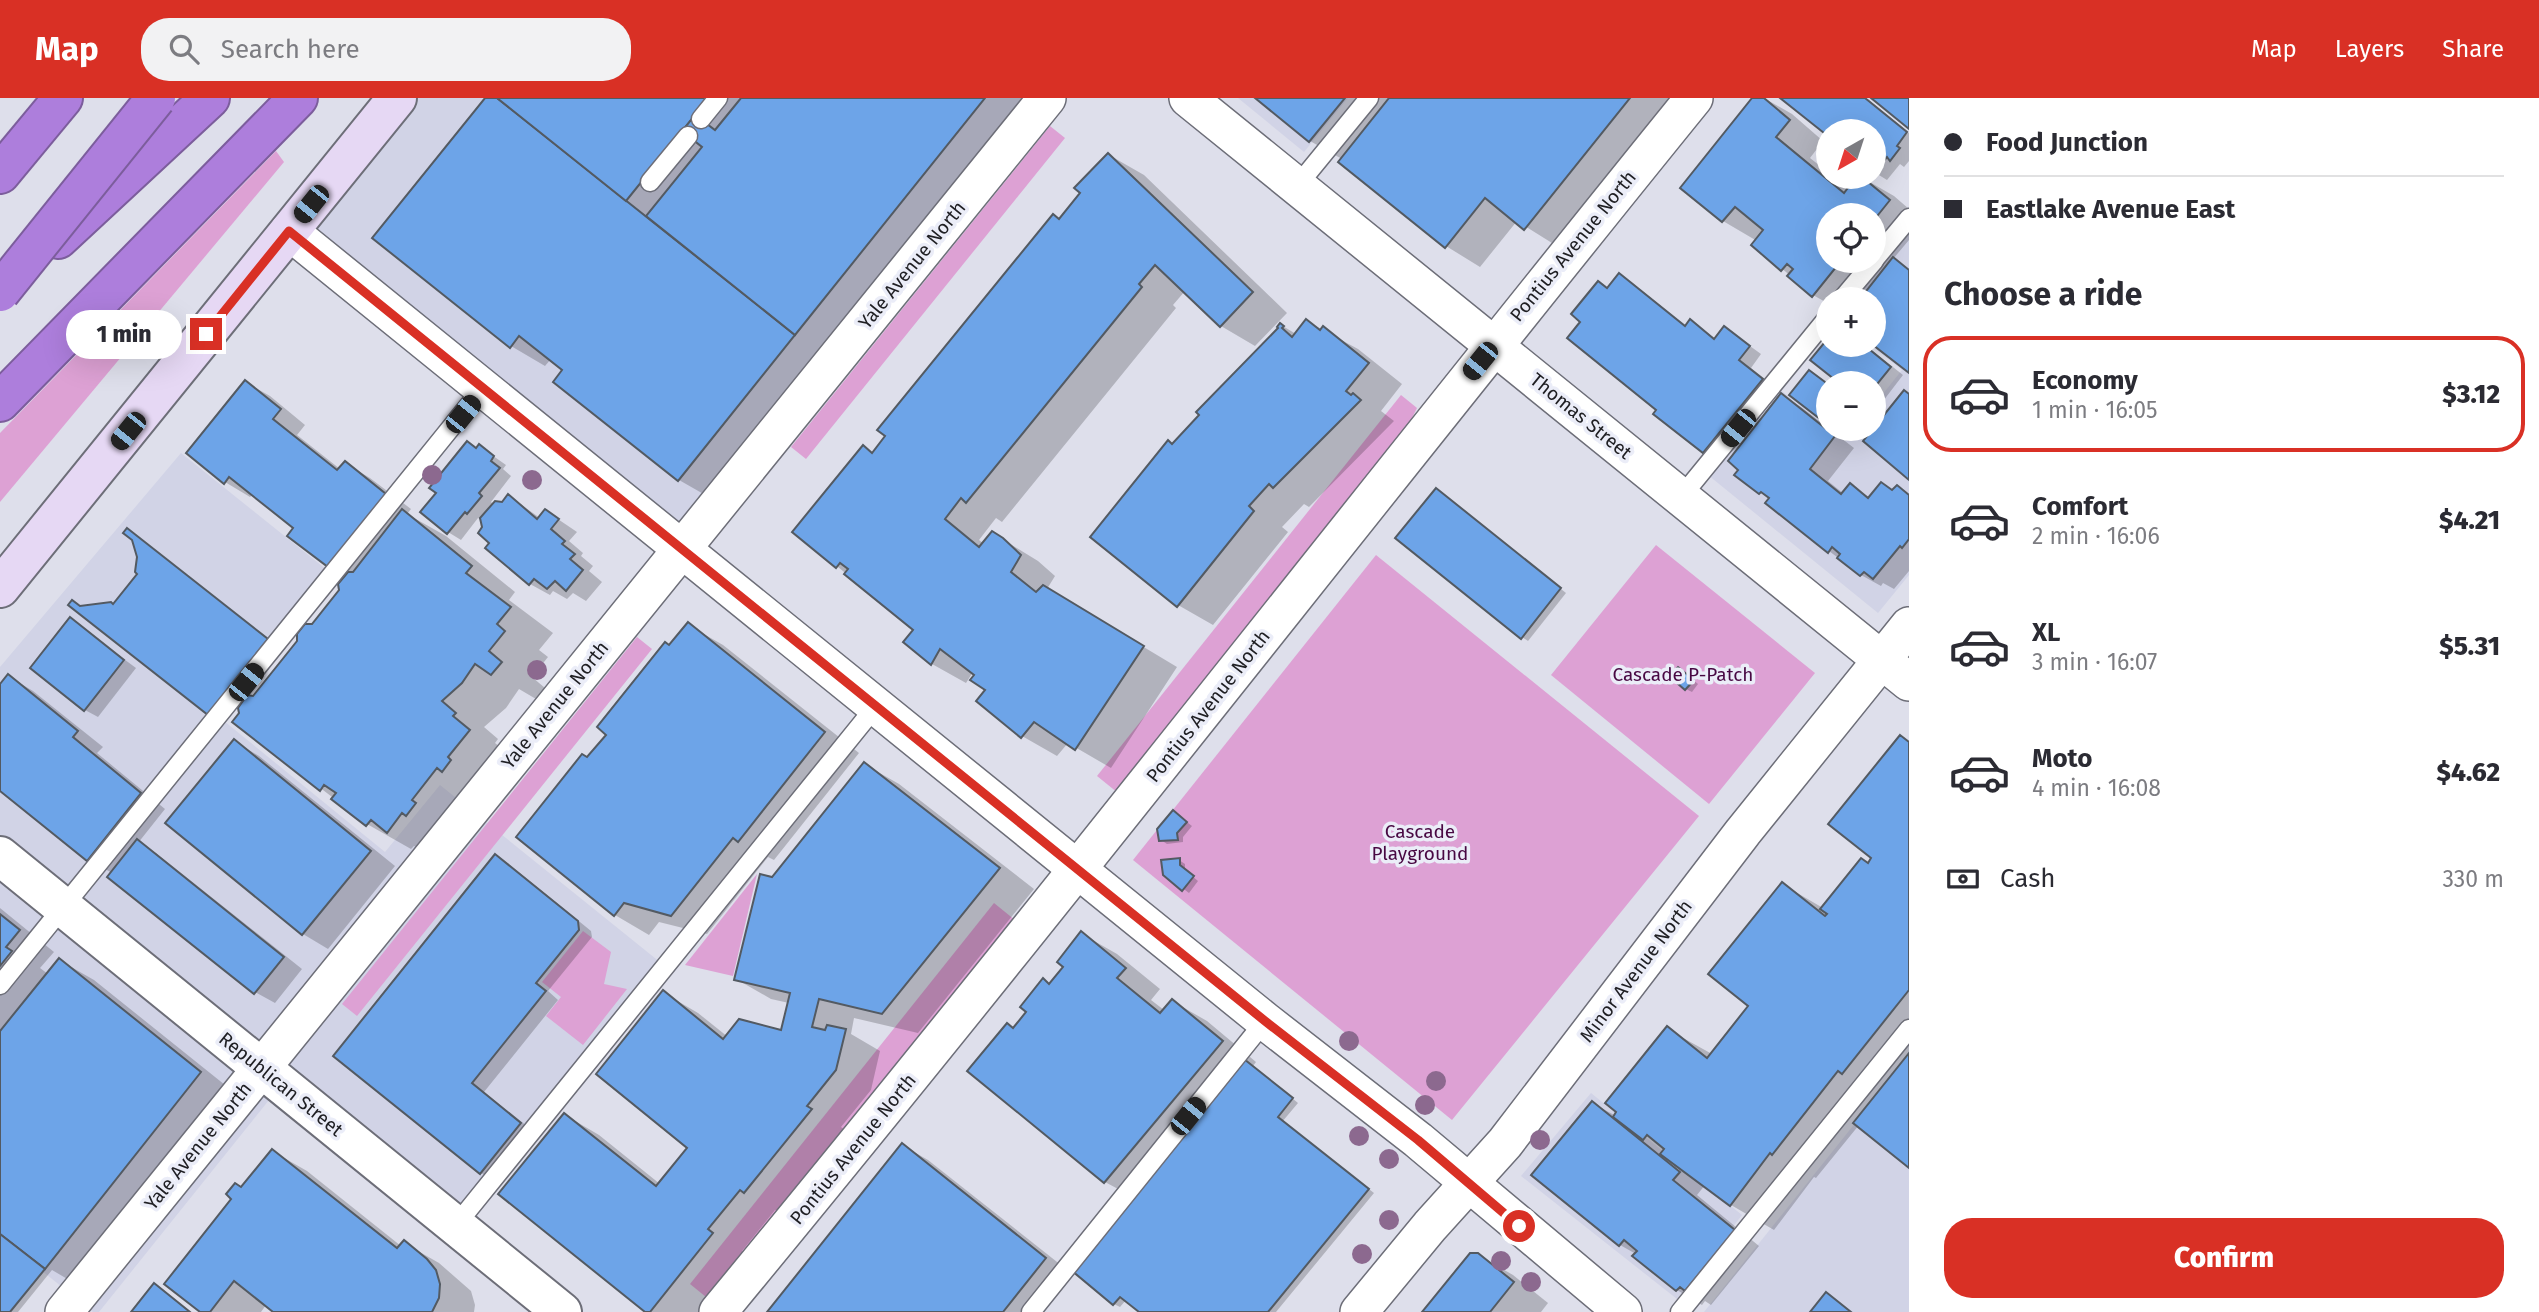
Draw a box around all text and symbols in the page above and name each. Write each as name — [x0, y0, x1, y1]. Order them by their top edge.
search box — [141, 18, 631, 81]
text: Map — [35, 29, 99, 69]
icon: search — [165, 30, 203, 68]
text: Search here — [221, 34, 360, 65]
text: Map — [2251, 35, 2297, 63]
text: Layers — [2335, 35, 2404, 63]
text: Share — [2442, 35, 2504, 63]
north arrow — [1816, 119, 1886, 189]
map controls — [1816, 119, 1886, 441]
text: Food Junction — [1986, 127, 2148, 158]
street label: Pontius Avenue North — [1505, 166, 1641, 326]
car — [290, 181, 333, 227]
text: Eastlake Avenue East — [1986, 194, 2235, 225]
street label: Yale Avenue North — [854, 197, 970, 333]
button: locate — [1816, 203, 1886, 273]
text: Choose a ride — [1944, 275, 2142, 313]
button: + — [1816, 287, 1886, 357]
callout: 1 min — [66, 310, 182, 358]
route end — [190, 318, 222, 350]
text: 1 min — [96, 320, 152, 348]
car — [1459, 338, 1502, 384]
icon: car — [1948, 363, 2011, 426]
text: Economy — [2032, 365, 2138, 396]
street label: Thomas Street — [1526, 368, 1637, 464]
button: − — [1816, 371, 1886, 441]
text: $3.12 — [2442, 379, 2500, 410]
car — [442, 391, 485, 437]
text: 1 min · 16:05 — [2032, 396, 2158, 424]
car — [1717, 405, 1760, 451]
car — [107, 408, 150, 454]
icon: car — [1948, 489, 2011, 552]
text: Comfort — [2032, 491, 2128, 522]
text: $4.21 — [2439, 505, 2500, 536]
text: 2 min · 16:06 — [2032, 522, 2160, 550]
icon: car — [1948, 615, 2011, 678]
text: XL — [2032, 617, 2060, 648]
street label: Pontius Avenue North — [1141, 625, 1275, 787]
text: $5.31 — [2439, 631, 2500, 662]
street label: Yale Avenue North — [497, 637, 613, 773]
text: 3 min · 16:07 — [2032, 648, 2157, 676]
car — [225, 659, 268, 705]
park label: Cascade P-Patch — [1613, 663, 1753, 686]
icon: car — [1948, 741, 2011, 804]
text: Moto — [2032, 743, 2092, 774]
text: $4.62 — [2437, 757, 2500, 788]
text: 4 min · 16:08 — [2032, 774, 2161, 802]
park label: Cascade Playground — [1372, 820, 1468, 865]
icon: cash — [1944, 860, 1982, 898]
text: Cash — [2000, 863, 2056, 894]
text: 330 m — [2442, 865, 2504, 893]
street label: Minor Avenue North — [1575, 895, 1697, 1047]
street label: Republican Street — [214, 1027, 348, 1141]
street label: Pontius Avenue North — [785, 1069, 921, 1229]
street label: Yale Avenue North — [140, 1078, 256, 1214]
car — [1167, 1093, 1210, 1139]
route start — [1503, 1210, 1535, 1242]
button: Confirm — [1944, 1218, 2504, 1298]

